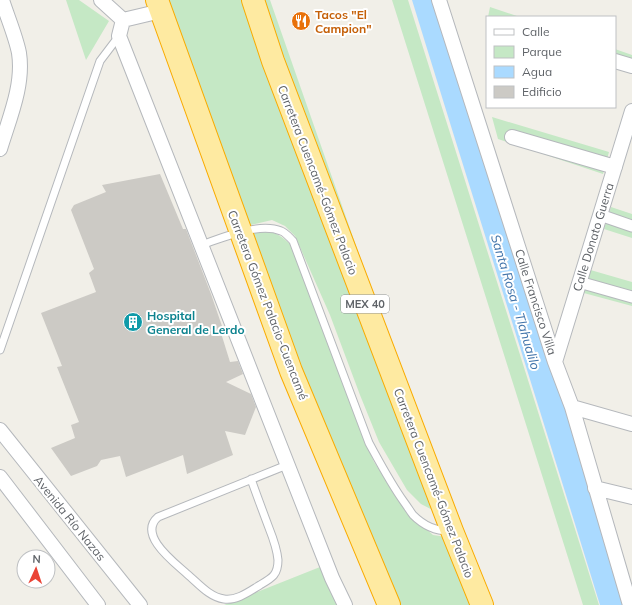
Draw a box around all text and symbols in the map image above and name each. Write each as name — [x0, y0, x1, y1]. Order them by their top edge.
place label: Tacos "El Campion" — [315, 7, 372, 36]
restaurant icon: Tacos "El Campion" — [290, 10, 312, 32]
legend — [486, 16, 616, 108]
text: Calle — [522, 24, 549, 39]
text: Parque — [522, 44, 562, 59]
text: Agua — [522, 64, 552, 79]
street label: Carretera Cuencamé-Gómez Palacio — [275, 83, 361, 277]
text: Edificio — [522, 84, 562, 99]
street label: Calle Donato Guerra — [569, 181, 617, 293]
street label: Carretera Gómez Palacio-Cuencamé — [225, 208, 311, 402]
water label: Santa Rosa - Tlahualilo — [488, 232, 544, 372]
street label: Calle Francisco Villa — [512, 247, 560, 357]
road number: MEX 40 — [341, 295, 389, 313]
place label: Hospital General de Lerdo — [147, 308, 245, 337]
building icon: Hospital General de Lerdo — [122, 311, 144, 333]
street label: Carretera Cuencamé-Gómez Palacio — [391, 386, 477, 580]
street label: Avenida Río Nazas — [31, 473, 109, 563]
north arrow — [16, 549, 56, 589]

